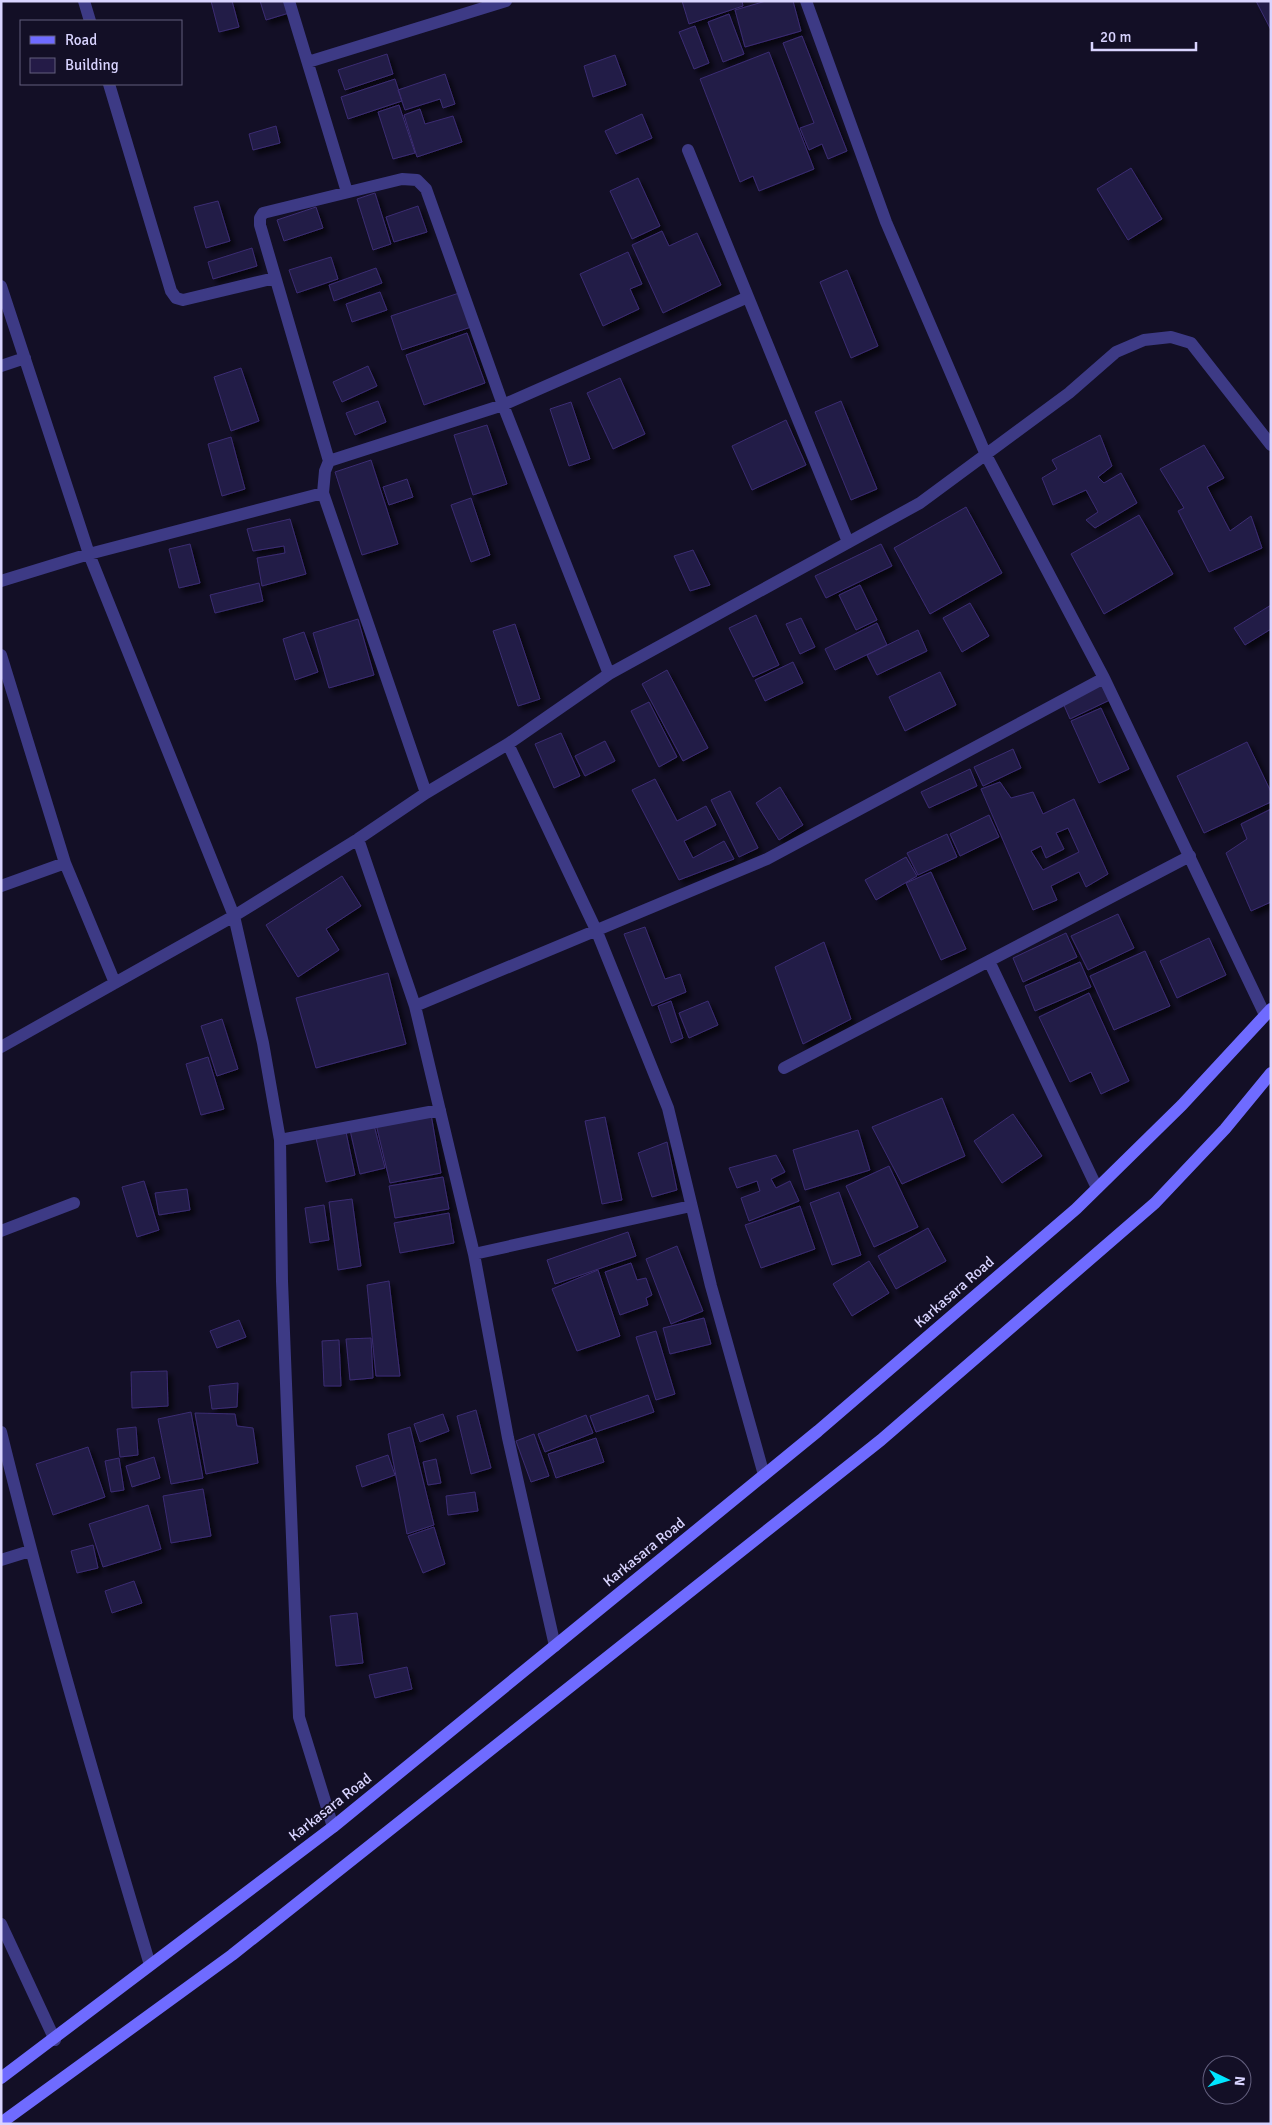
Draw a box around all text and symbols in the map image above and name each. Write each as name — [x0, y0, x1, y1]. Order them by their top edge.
legend — [20, 20, 182, 85]
scale bar — [1092, 20, 1196, 52]
text: 20 m — [1100, 28, 1131, 46]
text: Road — [65, 31, 97, 49]
text: Building — [65, 56, 119, 74]
street label: Karkasara Road — [910, 1252, 998, 1332]
street label: Karkasara Road — [600, 1514, 688, 1590]
street label: Karkasara Road — [285, 1769, 375, 1845]
north arrow — [1202, 2055, 1252, 2105]
text: N — [1231, 2075, 1248, 2087]

